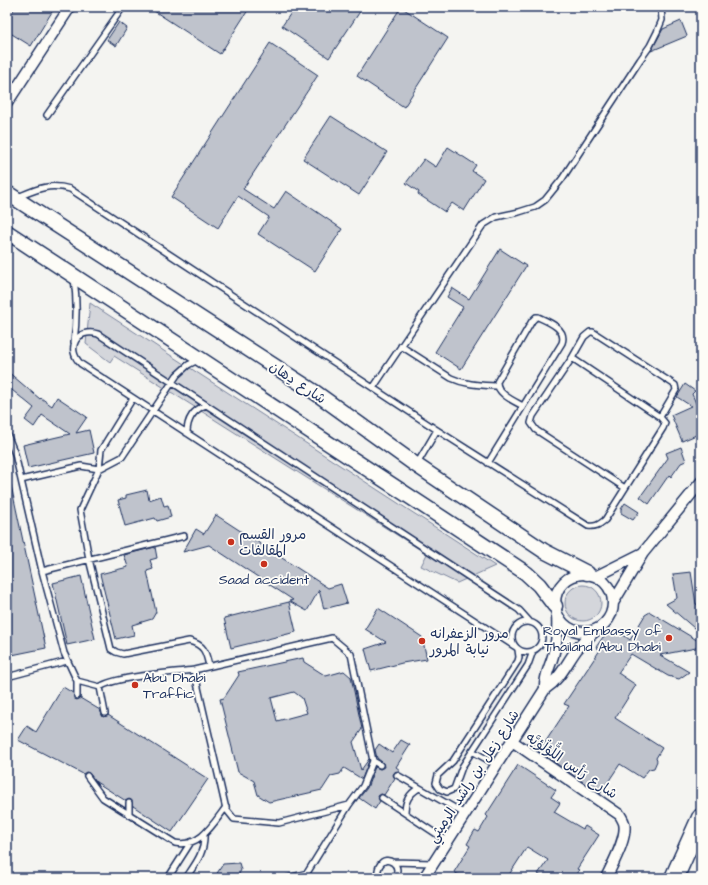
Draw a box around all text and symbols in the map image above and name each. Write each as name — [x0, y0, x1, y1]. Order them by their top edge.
street label: شارع دِهان — [265, 357, 330, 409]
place label: مرور القسم المقالفات — [239, 525, 306, 561]
marker: مرور القسم المقالفات — [226, 537, 236, 547]
marker: Saad accident — [259, 559, 269, 569]
place label: Saad accident — [219, 570, 310, 590]
place label: Royal Embassy of Thailand Abu Dhabi — [543, 621, 662, 657]
place label: مرور الزعفرانه نيابة المرور — [429, 624, 509, 660]
marker: Royal Embassy of Thailand Abu Dhabi — [664, 633, 674, 643]
marker: مرور الزعفرانه نيابة المرور — [417, 636, 427, 646]
place label: Abu Dhabi Traffic — [143, 668, 206, 704]
marker: Abu Dhabi Traffic — [130, 680, 140, 690]
street label: شارع زعل بن راشد الرميثي — [423, 706, 526, 848]
street label: شارع رَأس اللُّؤلُؤيَّه — [522, 724, 624, 804]

